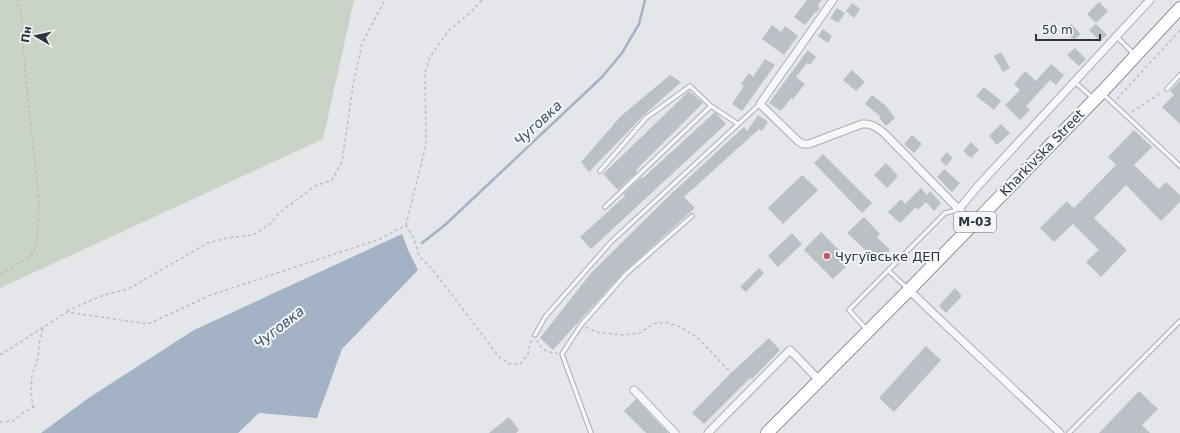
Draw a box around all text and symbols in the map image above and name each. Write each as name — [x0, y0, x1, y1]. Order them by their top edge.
north arrow — [16, 16, 56, 56]
scale bar — [1036, 16, 1100, 42]
text: 50 m — [1042, 23, 1073, 37]
text: Пн — [19, 25, 34, 44]
water label: Чуговка — [511, 97, 565, 149]
street label: Kharkivska Street — [997, 107, 1087, 199]
road number: М-03 — [954, 212, 996, 232]
place label: Чугуївське ДЕП — [835, 249, 940, 264]
marker: Чугуївське ДЕП — [822, 251, 832, 261]
water label: Чуговка — [251, 303, 307, 351]

